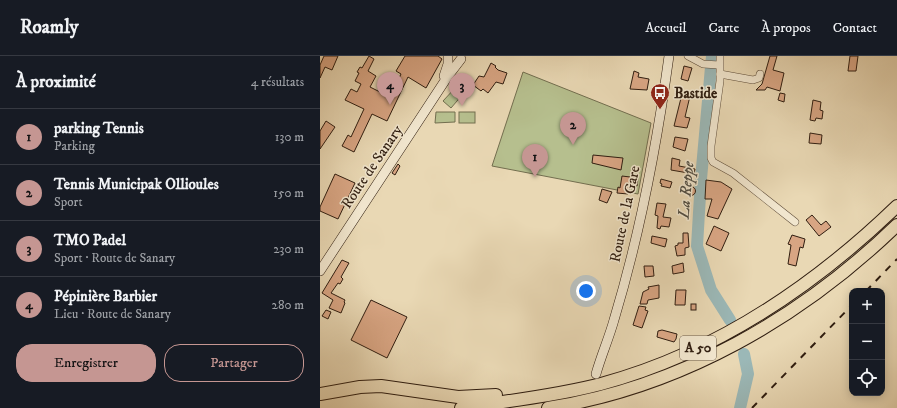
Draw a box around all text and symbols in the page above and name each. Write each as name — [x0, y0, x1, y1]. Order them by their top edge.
text: Roamly — [20, 16, 79, 39]
text: Accueil — [645, 19, 687, 37]
text: Carte — [709, 19, 739, 37]
text: À propos — [761, 19, 811, 37]
text: Contact — [833, 19, 877, 37]
text: À proximité — [16, 71, 96, 93]
pin: 4 — [377, 72, 403, 105]
pin: 3 — [449, 73, 475, 106]
text: 4 résultats — [251, 74, 304, 90]
bus stop icon: Bastide — [649, 82, 671, 110]
place label: Bastide — [674, 84, 718, 103]
pin: 2 — [560, 112, 586, 145]
text: parking Tennis — [54, 119, 144, 138]
street label: Route de Sanary — [337, 121, 407, 212]
text: 1 — [27, 129, 31, 145]
text: 130 m — [275, 129, 304, 145]
text: Parking — [54, 138, 95, 154]
pin: 1 — [522, 144, 548, 177]
water label: La Reppe — [673, 160, 699, 220]
street label: Route de la Gare — [605, 164, 645, 264]
text: Tennis Municipak Ollioules — [54, 175, 219, 194]
text: 2 — [26, 185, 32, 201]
text: 150 m — [273, 185, 304, 201]
text: Sport — [54, 194, 83, 210]
text: TMO Padel — [54, 231, 126, 250]
text: 3 — [27, 241, 31, 257]
text: 230 m — [273, 241, 304, 257]
text: Sport · Route de Sanary — [54, 250, 175, 266]
your location — [576, 281, 596, 301]
text: Pépinière Barbier — [54, 287, 157, 306]
map controls — [849, 288, 885, 396]
button: + — [849, 288, 885, 324]
text: 4 — [25, 297, 33, 313]
text: 280 m — [272, 297, 304, 313]
text: Lieu · Route de Sanary — [54, 306, 171, 322]
button: − — [849, 324, 885, 360]
road number: A 50 — [680, 336, 716, 360]
button: Enregistrer — [16, 344, 156, 382]
button: Partager — [164, 344, 304, 382]
button: locate — [849, 360, 885, 396]

